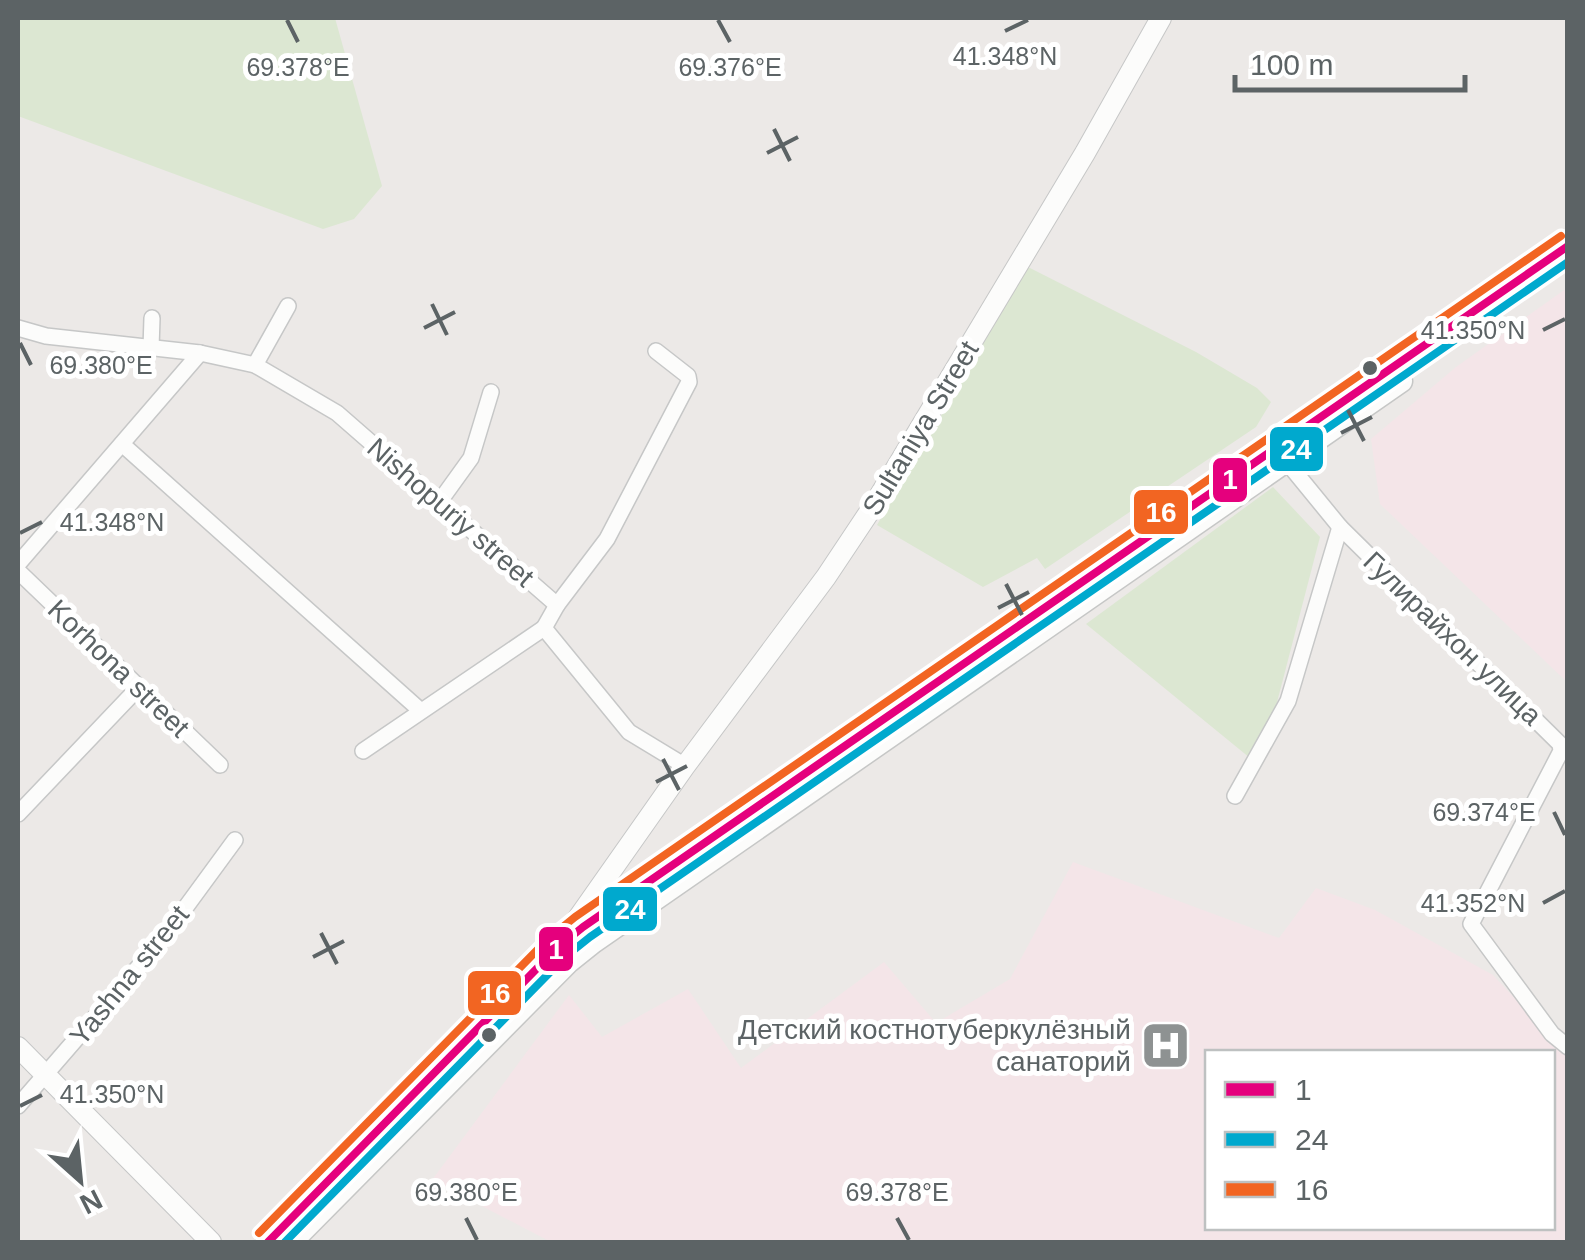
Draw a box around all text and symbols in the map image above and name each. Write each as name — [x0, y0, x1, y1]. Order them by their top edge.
scale bar — [1235, 30, 1465, 92]
text: 41.348°N — [953, 42, 1057, 70]
text: 100 m — [1250, 48, 1333, 81]
text: 69.378°E — [246, 53, 350, 81]
text: 69.376°E — [678, 53, 782, 81]
text: 41.350°N — [1421, 316, 1525, 344]
street label: Sultаniya Street — [856, 335, 985, 521]
text: 69.380°E — [49, 351, 153, 379]
unlabelled marker — [1360, 358, 1380, 378]
line badge: 24 — [1268, 425, 1325, 473]
street label: Nishopuriy street — [361, 432, 540, 593]
text: 24 — [1280, 434, 1312, 465]
line badge: 1 — [1211, 456, 1249, 504]
text: 1 — [1222, 464, 1238, 495]
line badge: 16 — [1132, 488, 1190, 536]
text: 16 — [1145, 497, 1177, 528]
text: 41.348°N — [60, 508, 164, 536]
street label: Гулирайхон улица — [1357, 546, 1548, 731]
street label: Korhona street — [42, 593, 196, 743]
text: 69.374°E — [1432, 798, 1536, 826]
line badge: 24 — [601, 885, 659, 933]
text: 41.352°N — [1421, 889, 1525, 917]
text: 24 — [614, 894, 646, 925]
street label: Yashna street — [64, 899, 195, 1051]
line badge: 1 — [537, 925, 575, 973]
text: 1 — [548, 934, 564, 965]
line badge: 16 — [466, 969, 523, 1017]
text: 16 — [479, 978, 511, 1009]
place label: Детский костнотуберкулёзный санаторий — [738, 1014, 1131, 1077]
hospital icon: Детский костнотуберкулёзный санаторий — [1140, 1019, 1192, 1071]
unlabelled marker — [479, 1025, 499, 1045]
legend — [1205, 1050, 1555, 1230]
text: 1 — [1295, 1073, 1312, 1106]
text: 41.350°N — [60, 1080, 164, 1108]
text: 24 — [1295, 1123, 1328, 1156]
north arrow — [30, 1130, 130, 1230]
text: 16 — [1295, 1173, 1328, 1206]
text: 69.380°E — [414, 1178, 518, 1206]
text: 69.378°E — [845, 1178, 949, 1206]
text: N — [75, 1183, 107, 1220]

